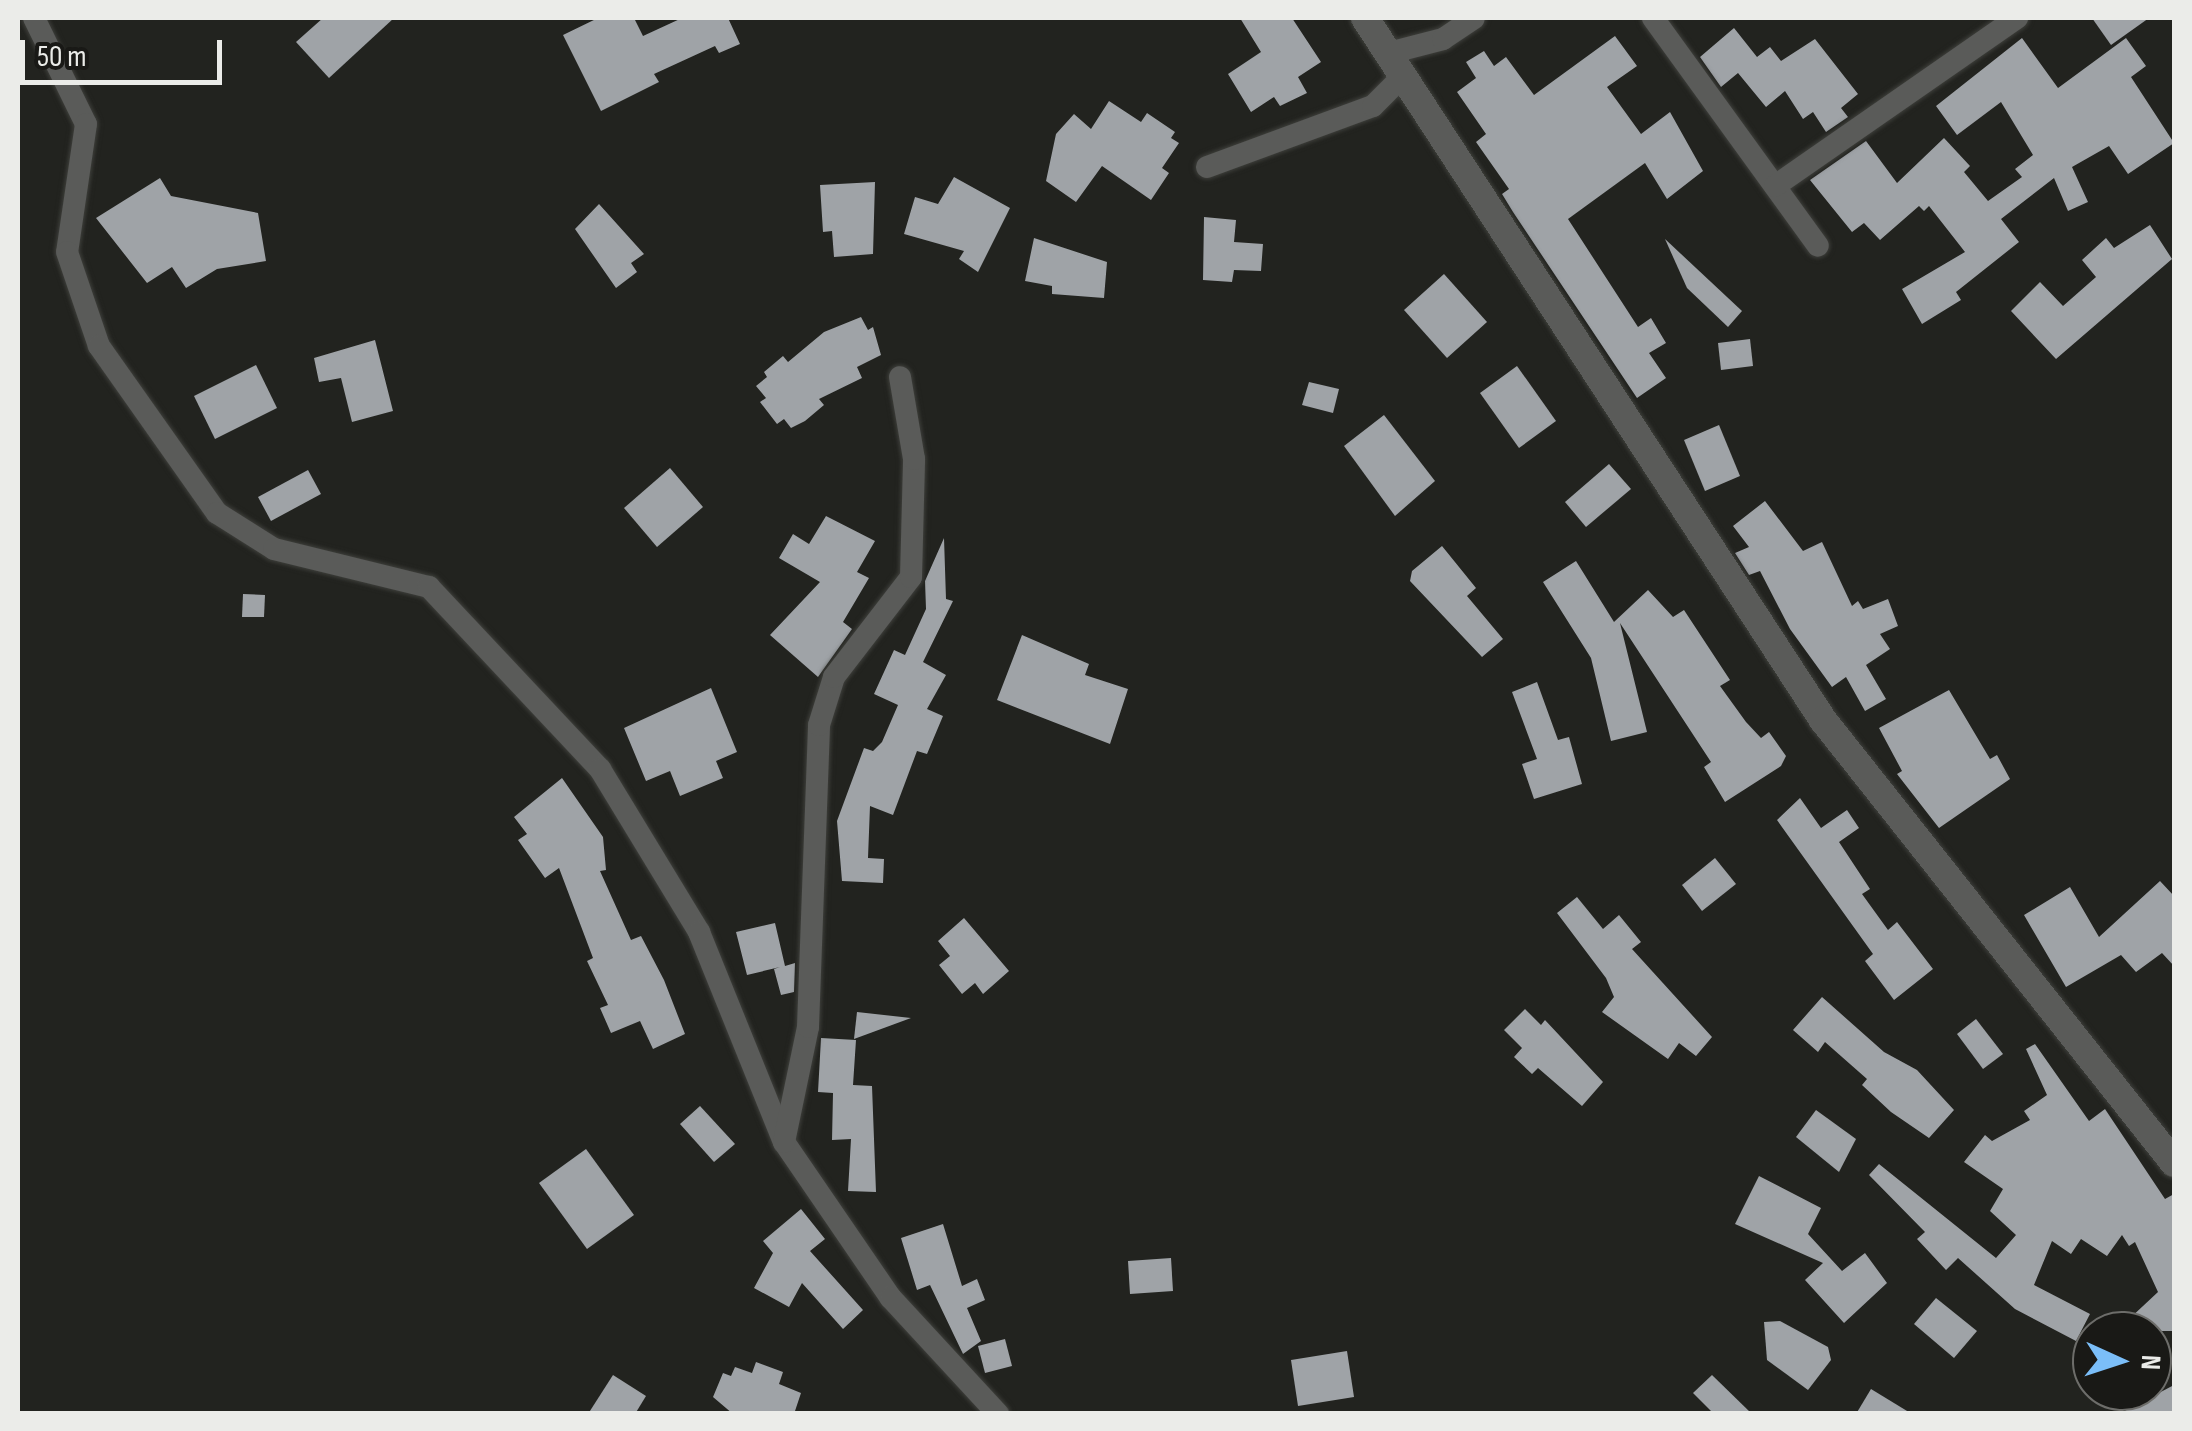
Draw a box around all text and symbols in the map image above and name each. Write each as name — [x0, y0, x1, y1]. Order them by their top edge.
scale bar — [25, 20, 228, 82]
text: 50 m — [37, 39, 86, 75]
north arrow — [2072, 1311, 2172, 1411]
text: N — [2134, 1354, 2167, 1371]

